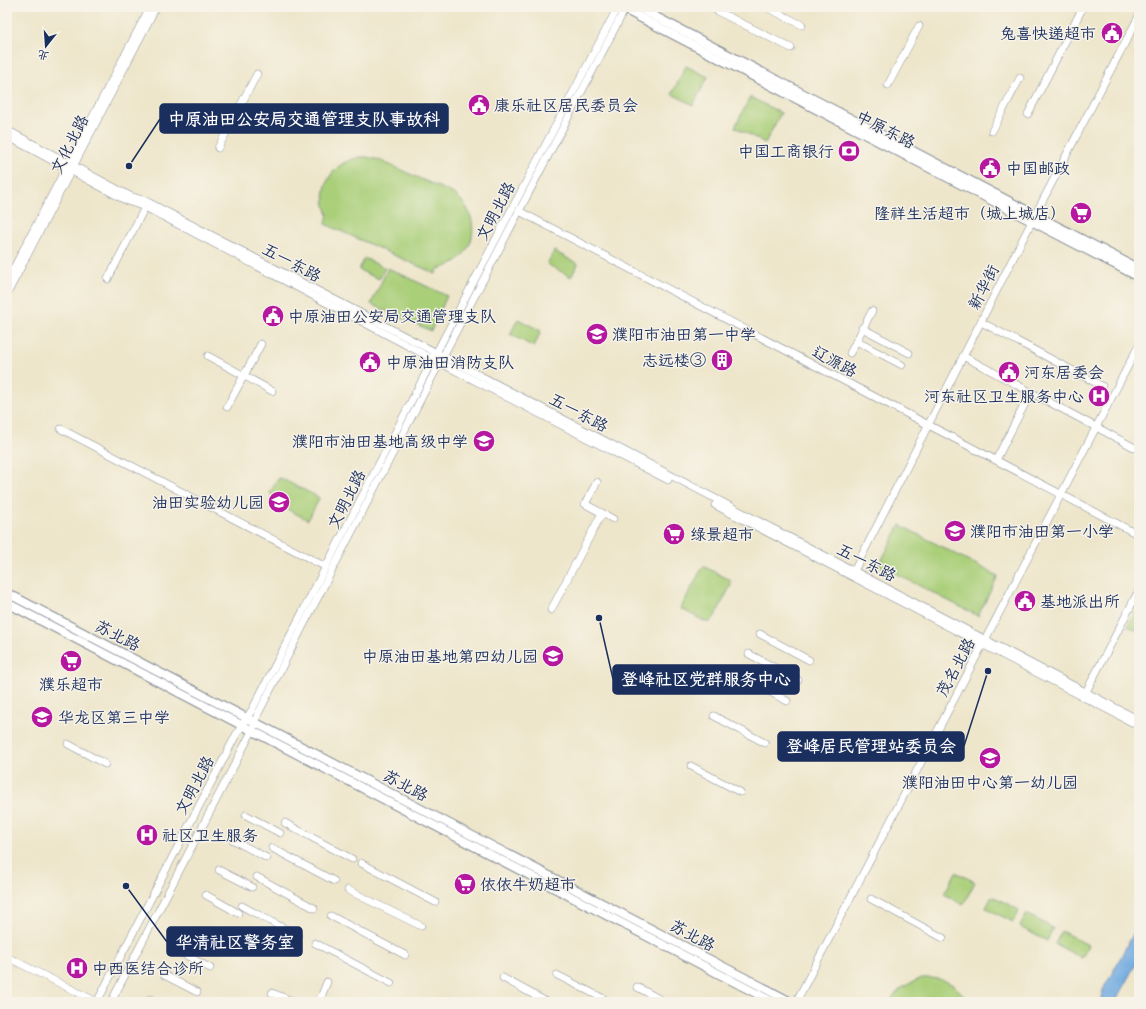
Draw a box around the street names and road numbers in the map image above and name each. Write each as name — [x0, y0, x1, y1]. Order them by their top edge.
street label: 中原东路 — [851, 106, 919, 156]
street label: 文化北路 — [46, 111, 96, 179]
street label: 文明北路 — [471, 178, 522, 246]
street label: 五一东路 — [257, 238, 325, 289]
street label: 新华街 — [963, 261, 1006, 315]
street label: 辽源路 — [807, 341, 861, 385]
street label: 五一东路 — [544, 388, 612, 439]
street label: 文明北路 — [323, 466, 373, 534]
street label: 五一东路 — [832, 539, 900, 589]
street label: 苏北路 — [90, 615, 144, 658]
street label: 茂名北路 — [931, 634, 982, 702]
street label: 文明北路 — [170, 752, 221, 820]
street label: 苏北路 — [378, 765, 432, 809]
street label: 苏北路 — [665, 915, 719, 959]

